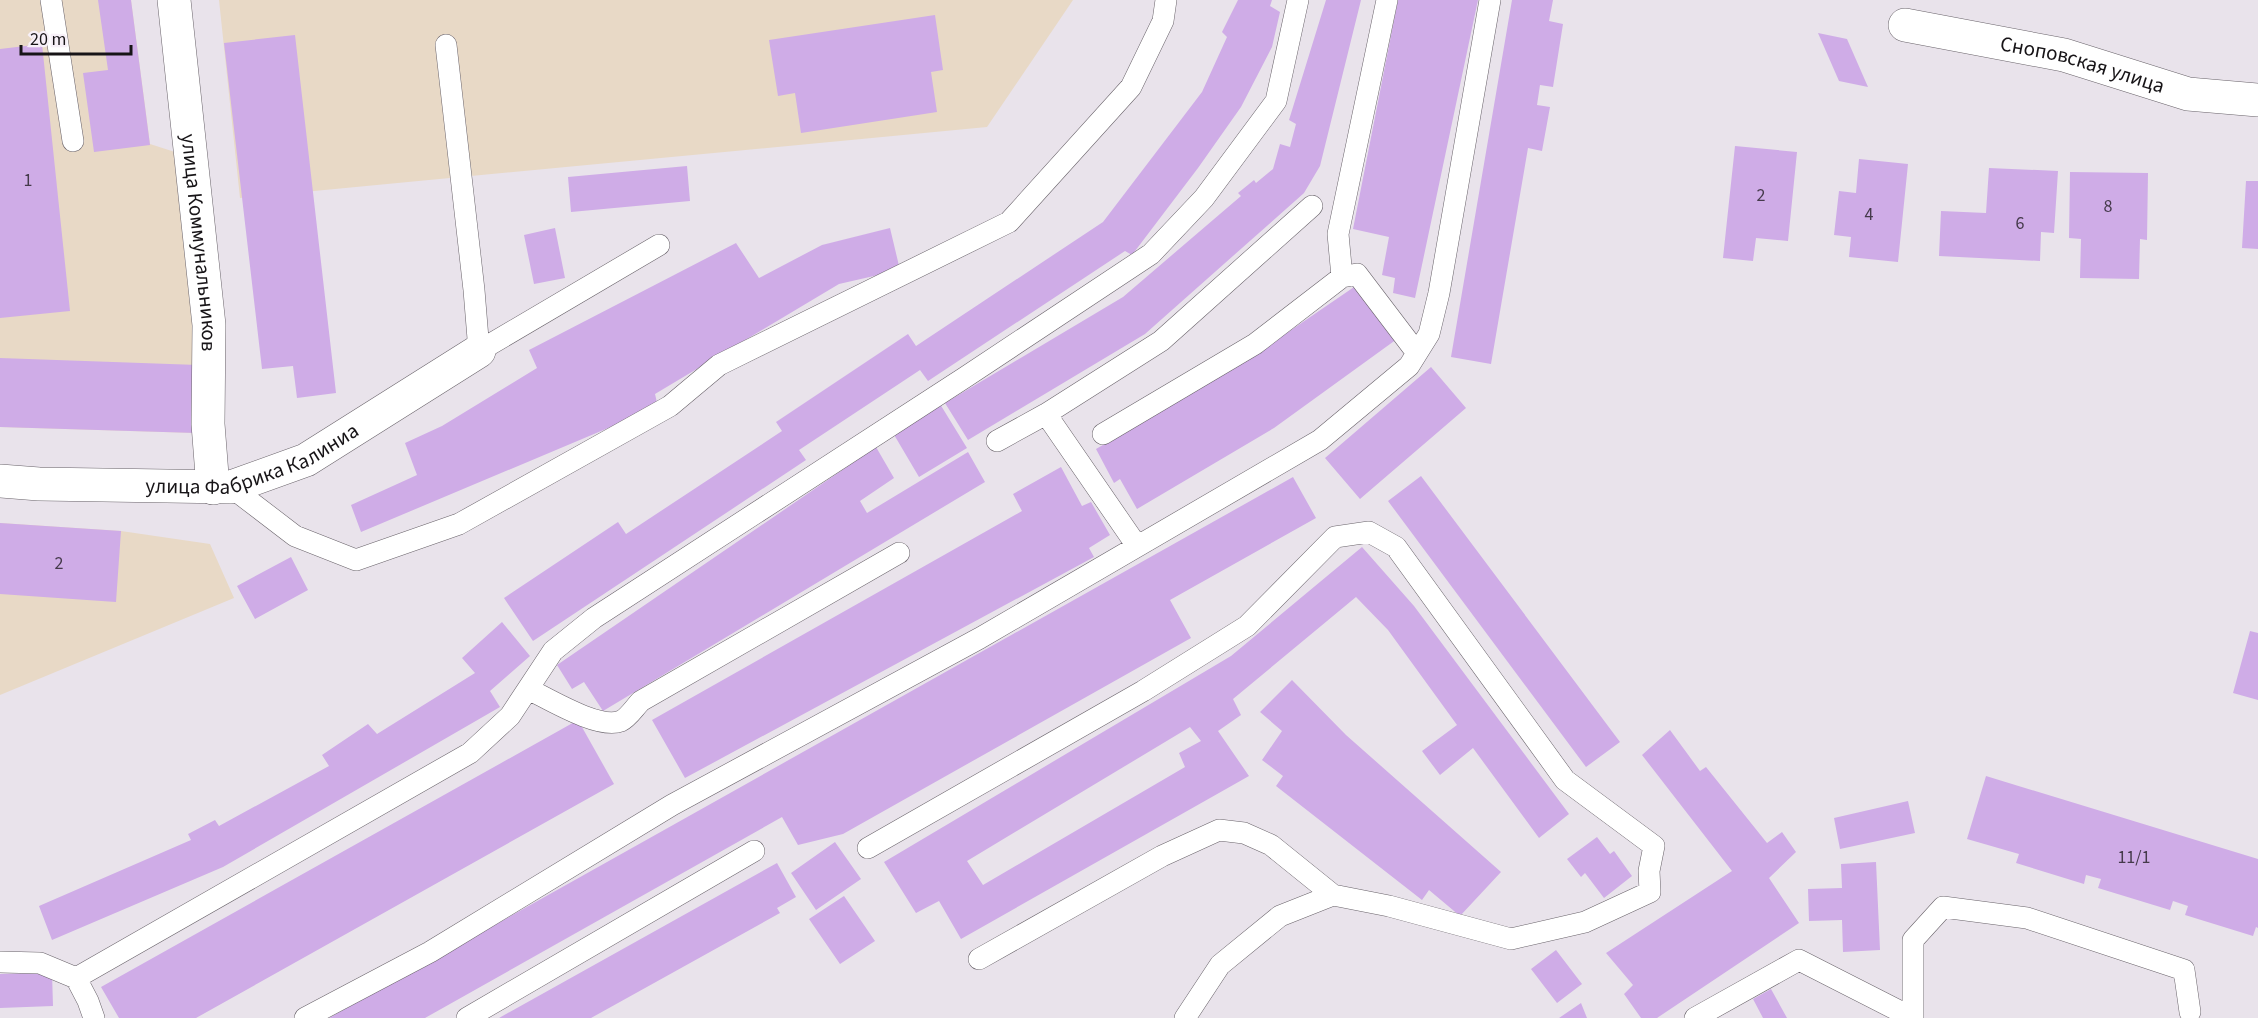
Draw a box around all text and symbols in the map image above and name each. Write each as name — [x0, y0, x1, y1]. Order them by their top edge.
scale bar — [21, 18, 130, 56]
text: 20 m — [30, 27, 66, 52]
street label: Сноповская улица — [1998, 28, 2169, 101]
street label: улица Коммунальников — [174, 132, 224, 352]
house number: 1 — [24, 168, 32, 193]
house number: 2 — [1757, 183, 1766, 208]
house number: 8 — [2104, 194, 2113, 219]
house number: 4 — [1865, 202, 1874, 227]
house number: 6 — [2016, 211, 2025, 236]
street label: улица Фабрика Калиниа — [145, 416, 364, 502]
house number: 2 — [55, 551, 64, 576]
house number: 11/1 — [2117, 845, 2151, 870]

